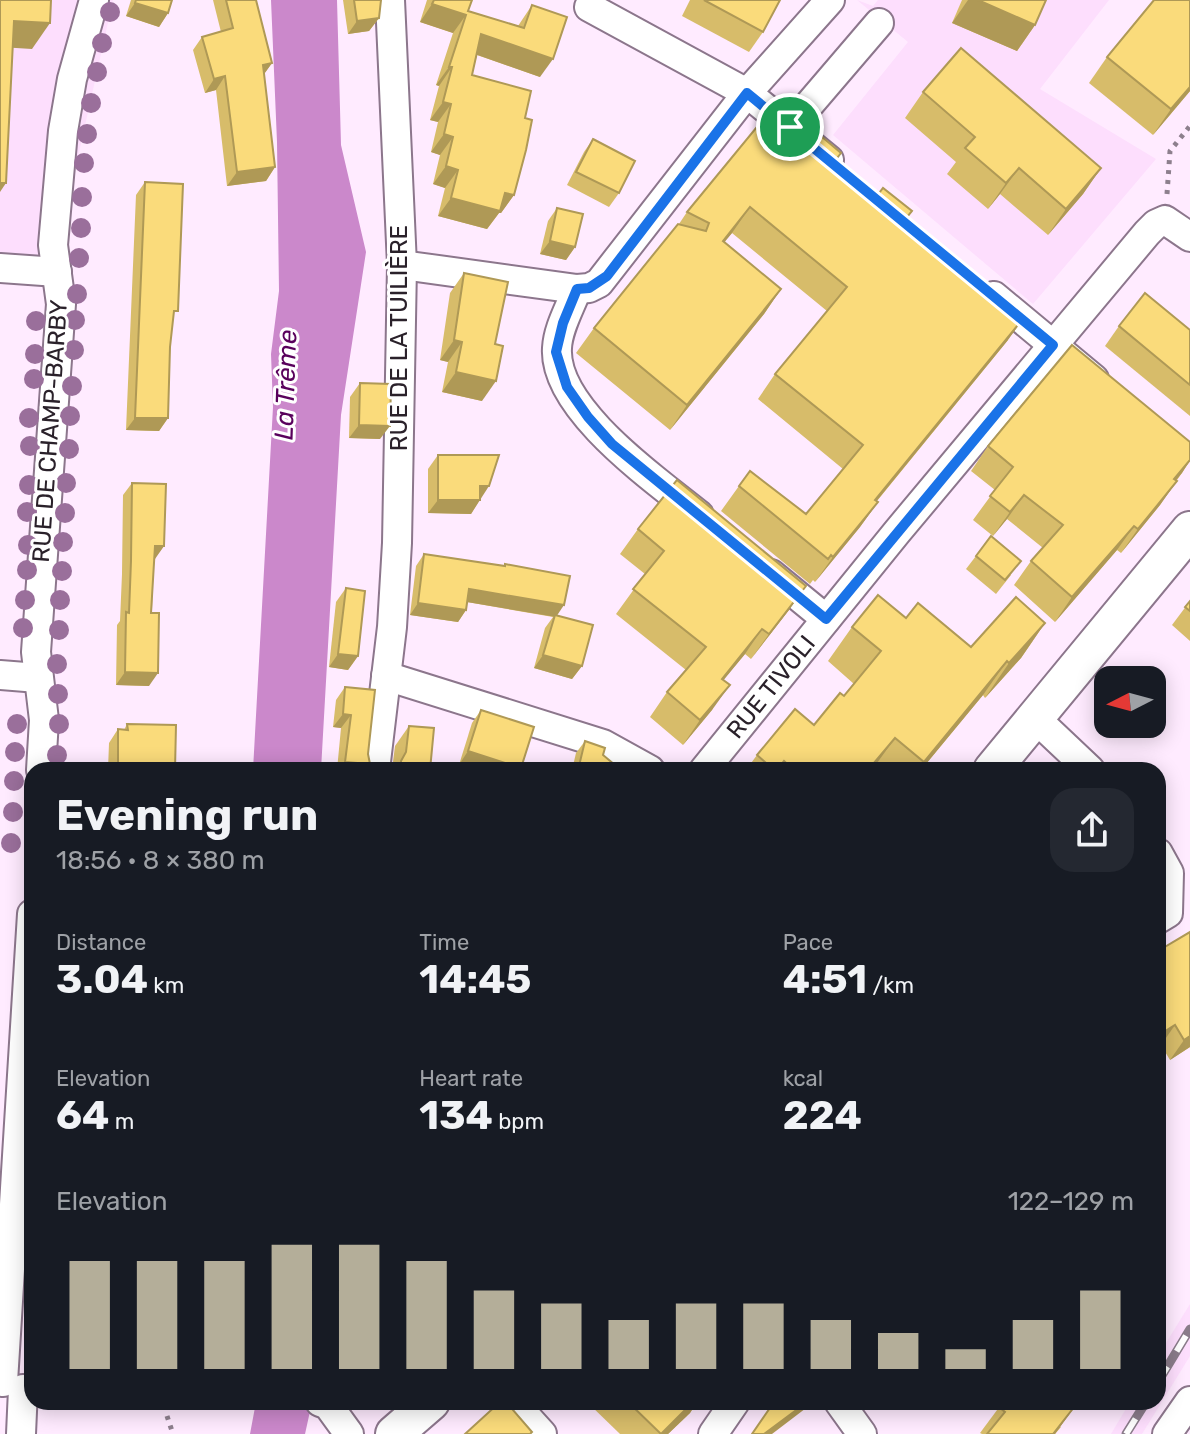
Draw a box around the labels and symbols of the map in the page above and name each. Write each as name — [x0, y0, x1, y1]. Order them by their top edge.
pin — [756, 93, 824, 161]
street label: RUE DE LA TUILIÈRE — [385, 225, 413, 451]
street label: RUE DE CHAMP-BARBY — [27, 299, 73, 563]
water label: La Trême — [269, 329, 303, 441]
street label: RUE TIVOLI — [721, 630, 821, 744]
north arrow — [1094, 666, 1166, 738]

